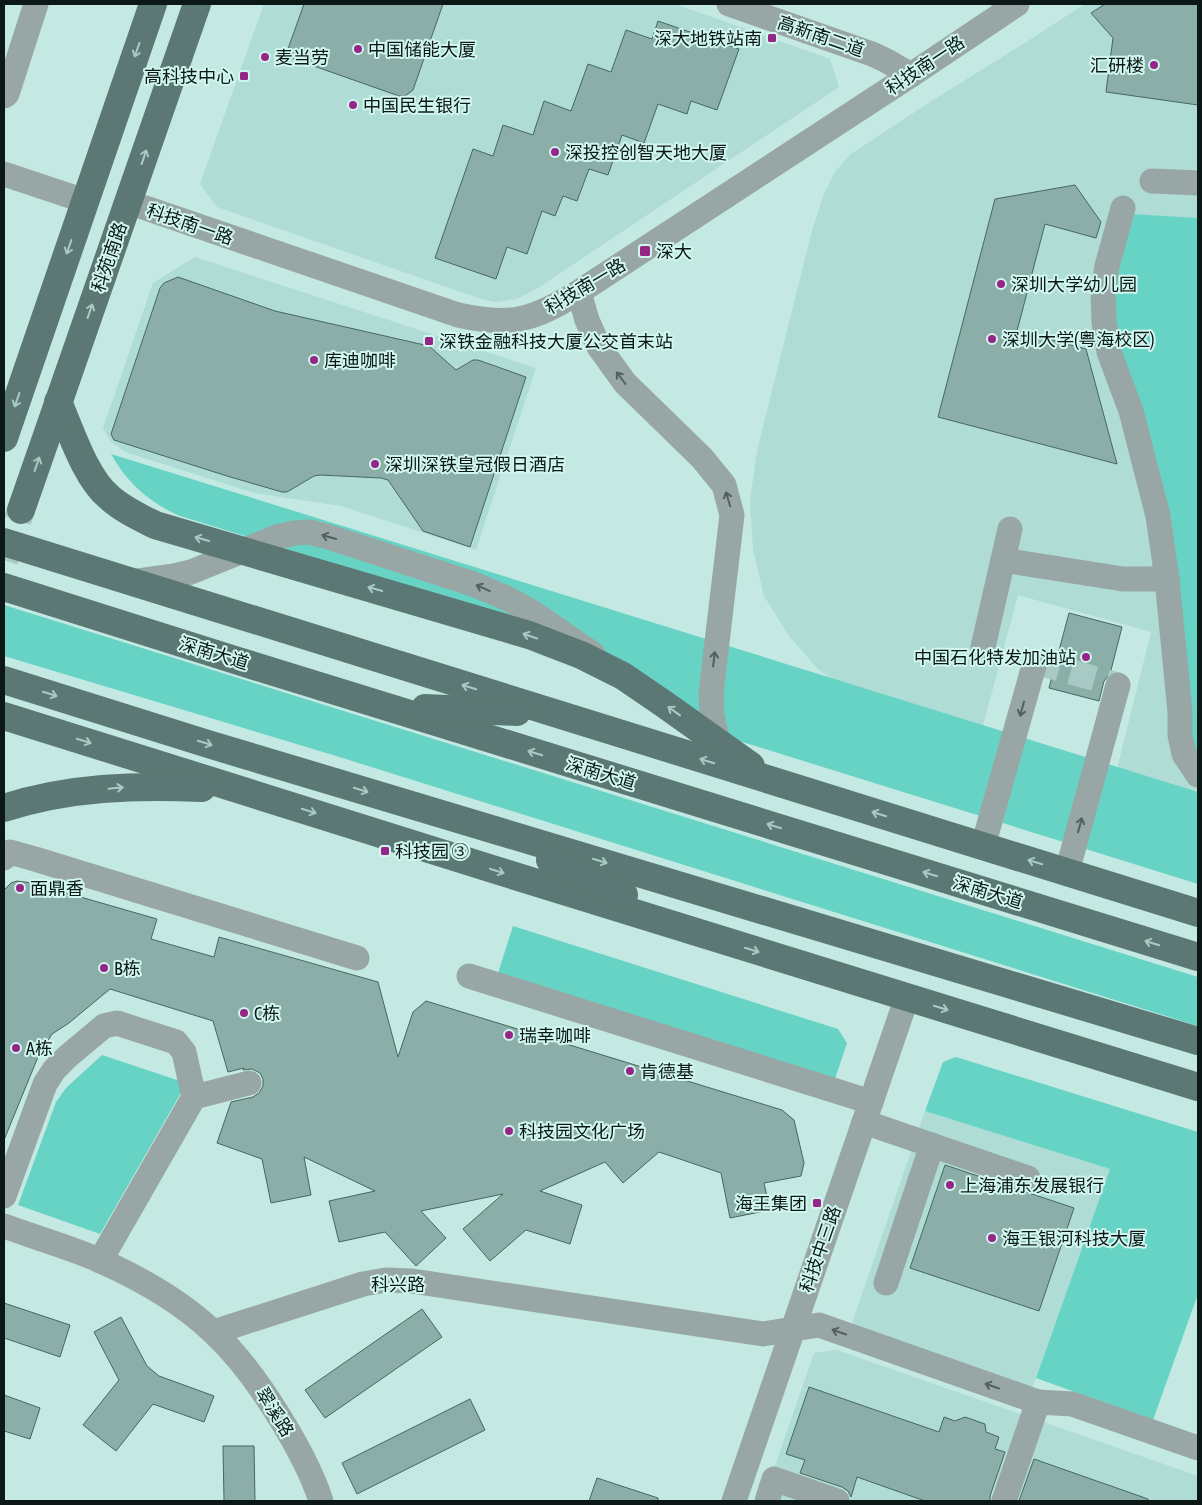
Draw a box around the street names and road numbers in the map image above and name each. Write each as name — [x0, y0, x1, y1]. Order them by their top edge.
street label: 高新南二道 — [775, 11, 867, 61]
street label: 科技南一路 — [882, 31, 968, 99]
street label: 科技南一路 — [144, 199, 236, 249]
street label: 科苑南路 — [87, 220, 131, 294]
street label: 科技南一路 — [541, 254, 629, 318]
street label: 深南大道 — [177, 632, 251, 674]
street label: 深南大道 — [564, 752, 638, 794]
street label: 深南大道 — [951, 871, 1025, 913]
street label: 科技中三路 — [795, 1203, 845, 1295]
street label: 科兴路 — [371, 1274, 425, 1295]
street label: 翠溪路 — [252, 1384, 298, 1440]

